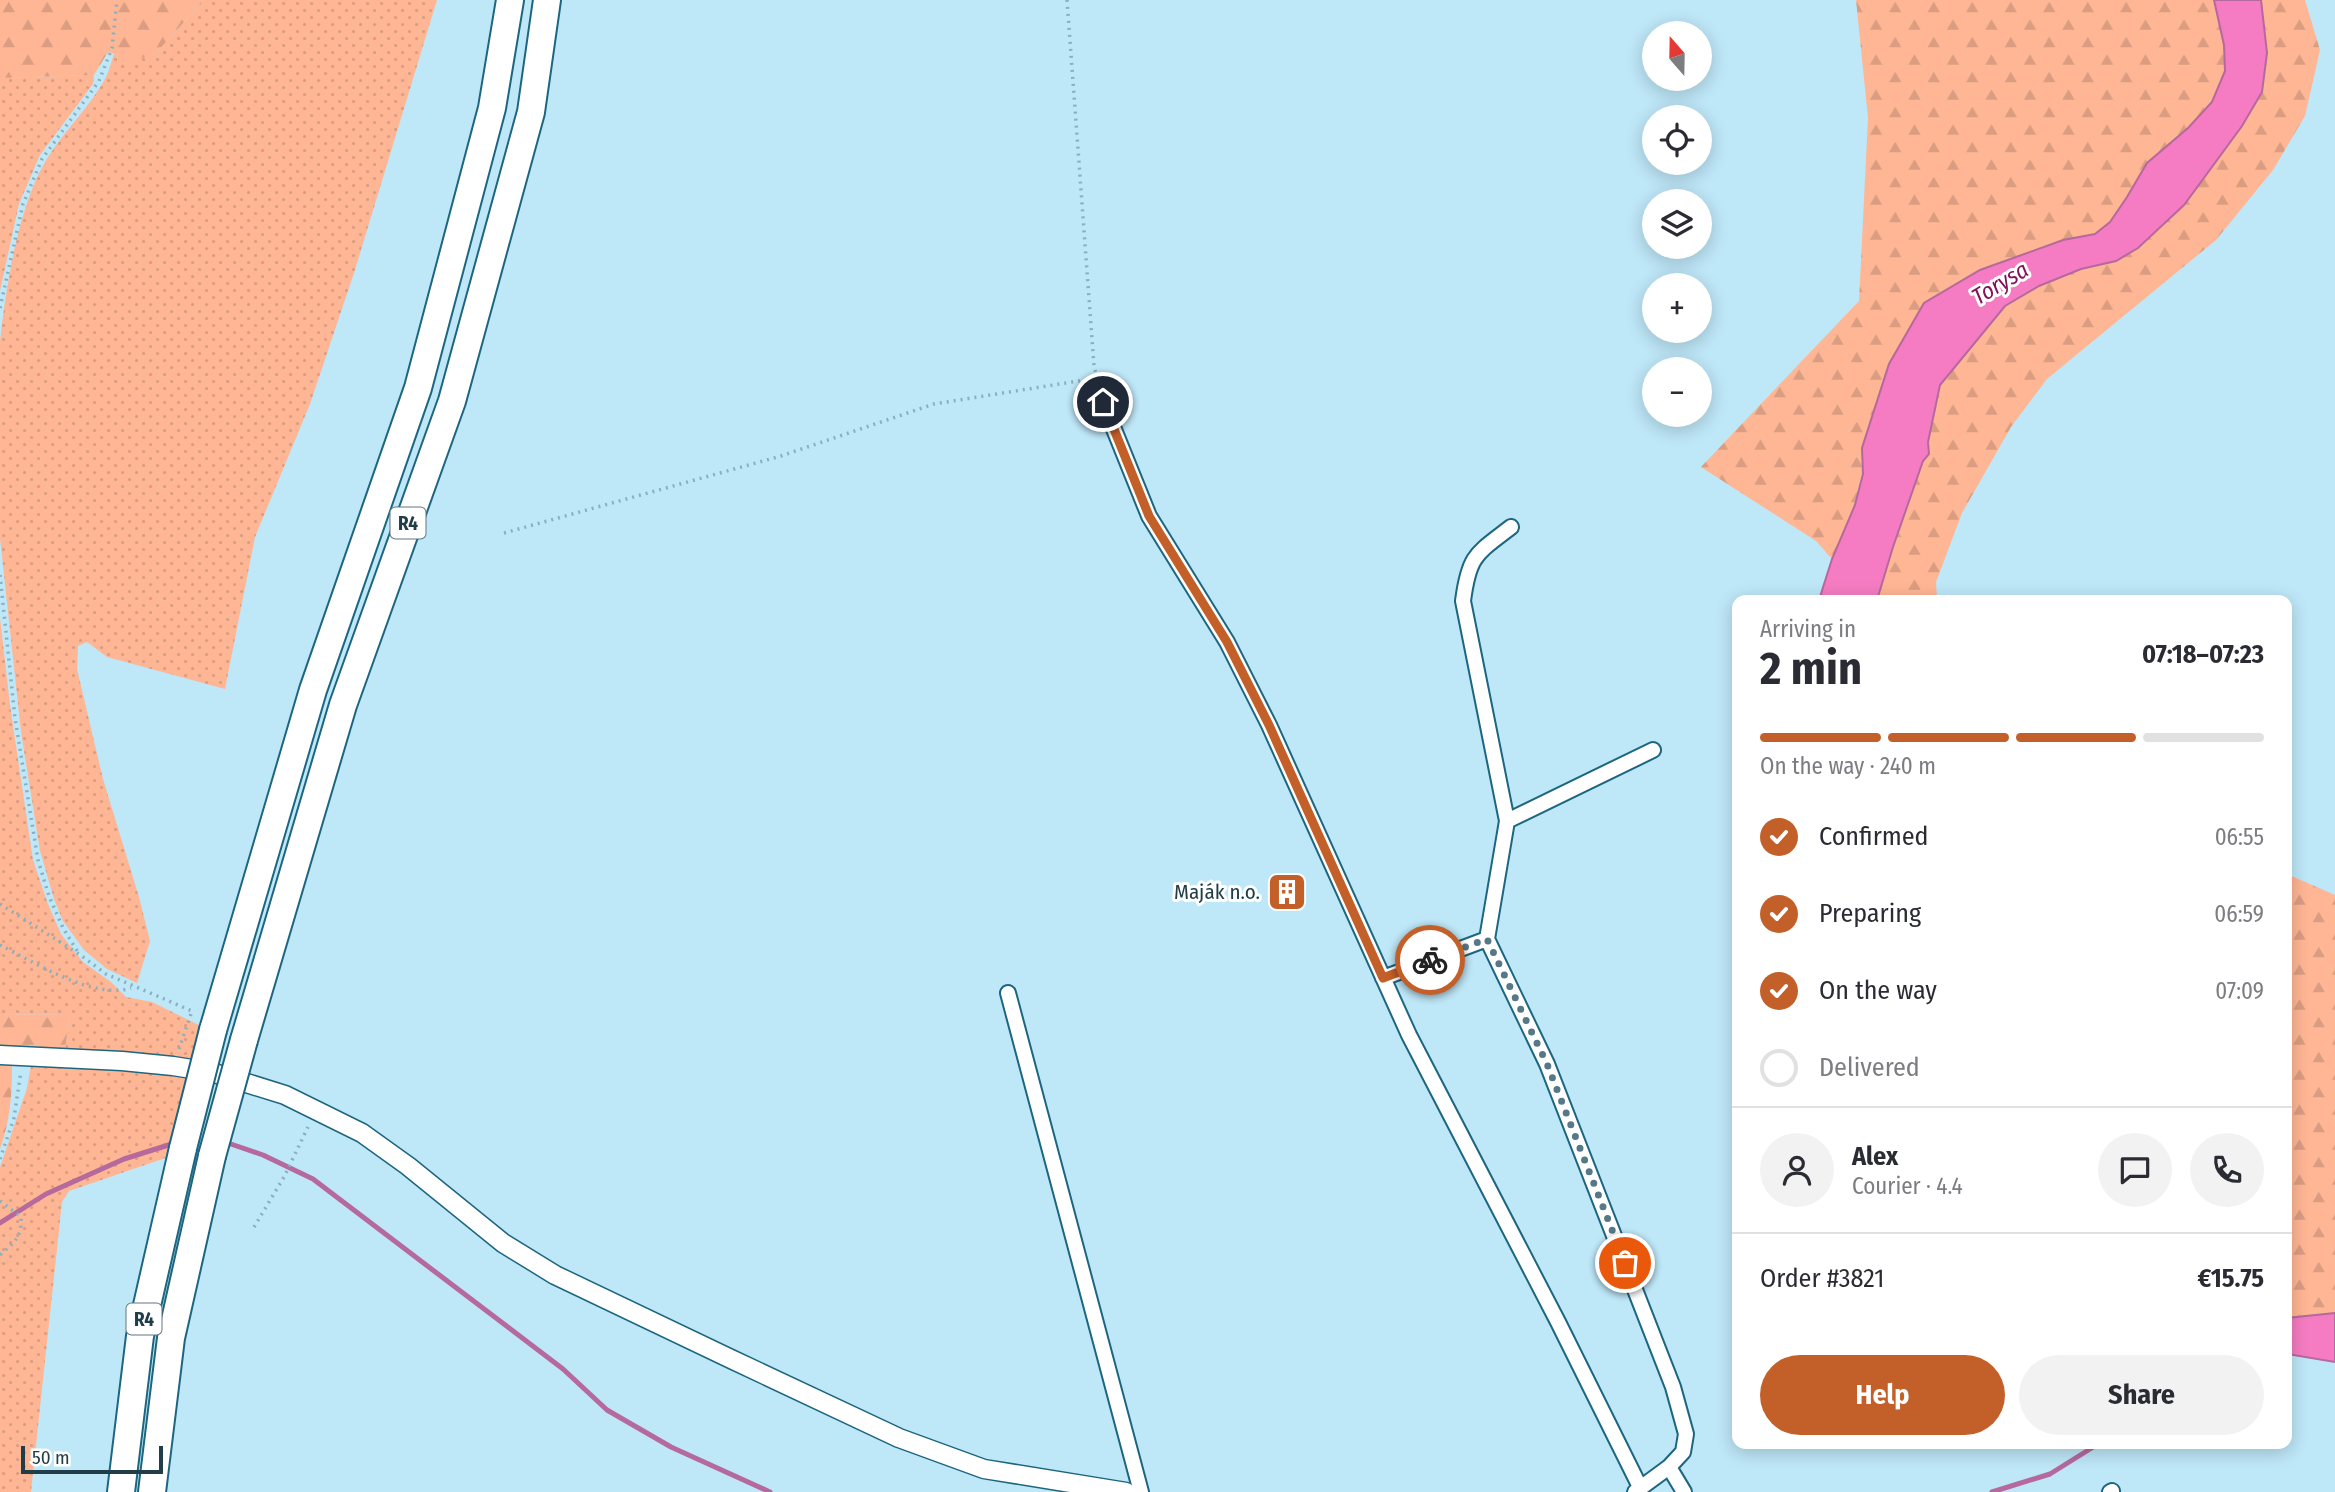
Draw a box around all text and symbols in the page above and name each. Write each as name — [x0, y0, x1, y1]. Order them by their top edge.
north arrow — [1642, 21, 1712, 91]
map controls — [1642, 21, 1712, 427]
button: locate — [1642, 105, 1712, 175]
button: layers — [1642, 189, 1712, 259]
water label: Torysa — [1967, 255, 2033, 311]
button: + — [1642, 273, 1712, 343]
button: − — [1642, 357, 1712, 427]
pin — [1073, 372, 1133, 432]
icon: home — [1084, 383, 1122, 421]
road number: R4 — [390, 508, 426, 538]
text: Arriving in — [1760, 615, 1856, 643]
text: 07:18–07:23 — [2142, 639, 2264, 670]
text: 2 min — [1760, 641, 1862, 696]
text: On the way · 240 m — [1760, 752, 1936, 780]
icon: check — [1760, 818, 1798, 856]
text: Confirmed — [1819, 821, 1929, 852]
text: 06:55 — [2215, 823, 2264, 851]
building icon: Maják n.o. — [1266, 871, 1308, 913]
place label: Maják n.o. — [1174, 879, 1260, 905]
icon: check — [1760, 895, 1798, 933]
text: Preparing — [1819, 898, 1921, 929]
text: 06:59 — [2214, 900, 2264, 928]
courier — [1395, 925, 1465, 995]
icon: bike — [1411, 941, 1449, 979]
icon: check — [1760, 972, 1798, 1010]
text: On the way — [1819, 975, 1937, 1006]
text: 07:09 — [2215, 977, 2264, 1005]
text: Delivered — [1819, 1052, 1920, 1083]
button: person — [1760, 1133, 1834, 1207]
button: chat — [2098, 1133, 2172, 1207]
button: phone — [2190, 1133, 2264, 1207]
text: Alex — [1852, 1141, 1898, 1172]
text: Courier · 4.4 — [1852, 1172, 1963, 1200]
pin — [1595, 1233, 1655, 1293]
icon: bag — [1606, 1244, 1644, 1282]
text: Order #3821 — [1760, 1263, 1884, 1294]
text: €15.75 — [2198, 1263, 2264, 1294]
road number: R4 — [127, 1303, 162, 1334]
button: Help — [1760, 1355, 2005, 1435]
button: Share — [2019, 1355, 2264, 1435]
scale bar — [21, 1443, 163, 1475]
text: 50 m — [32, 1446, 70, 1469]

